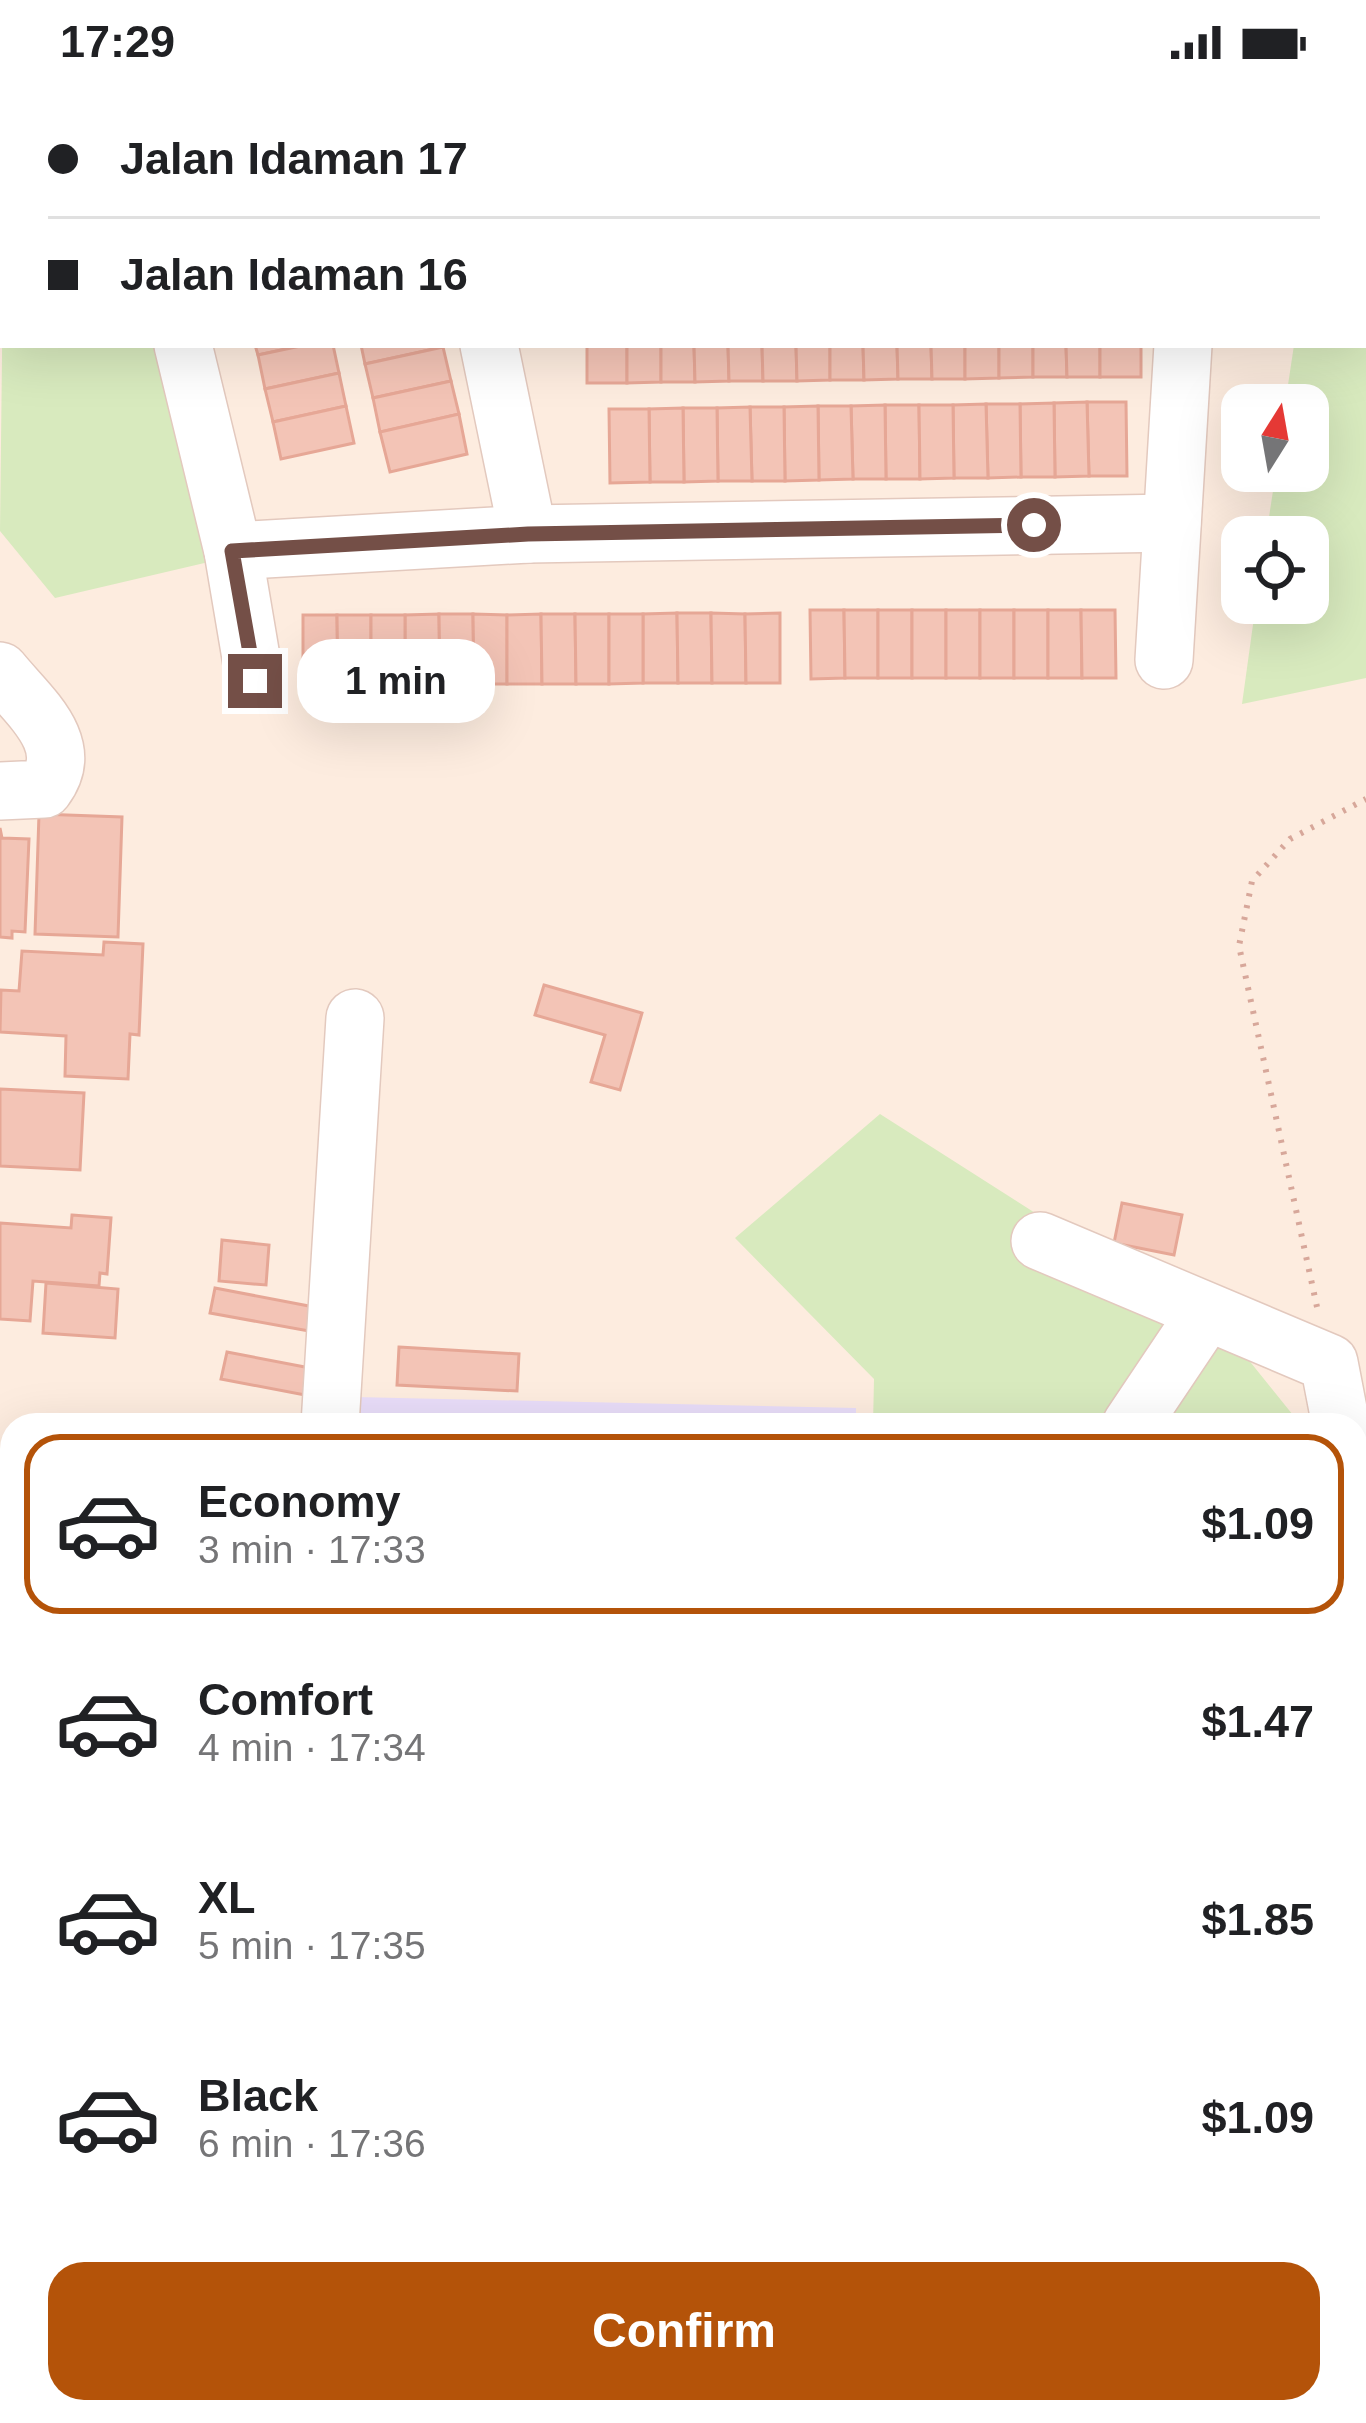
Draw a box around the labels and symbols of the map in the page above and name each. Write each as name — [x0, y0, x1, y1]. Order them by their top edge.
north arrow — [1221, 384, 1329, 492]
route start — [1007, 498, 1061, 552]
callout: 1 min — [297, 639, 495, 723]
route end — [228, 654, 282, 708]

